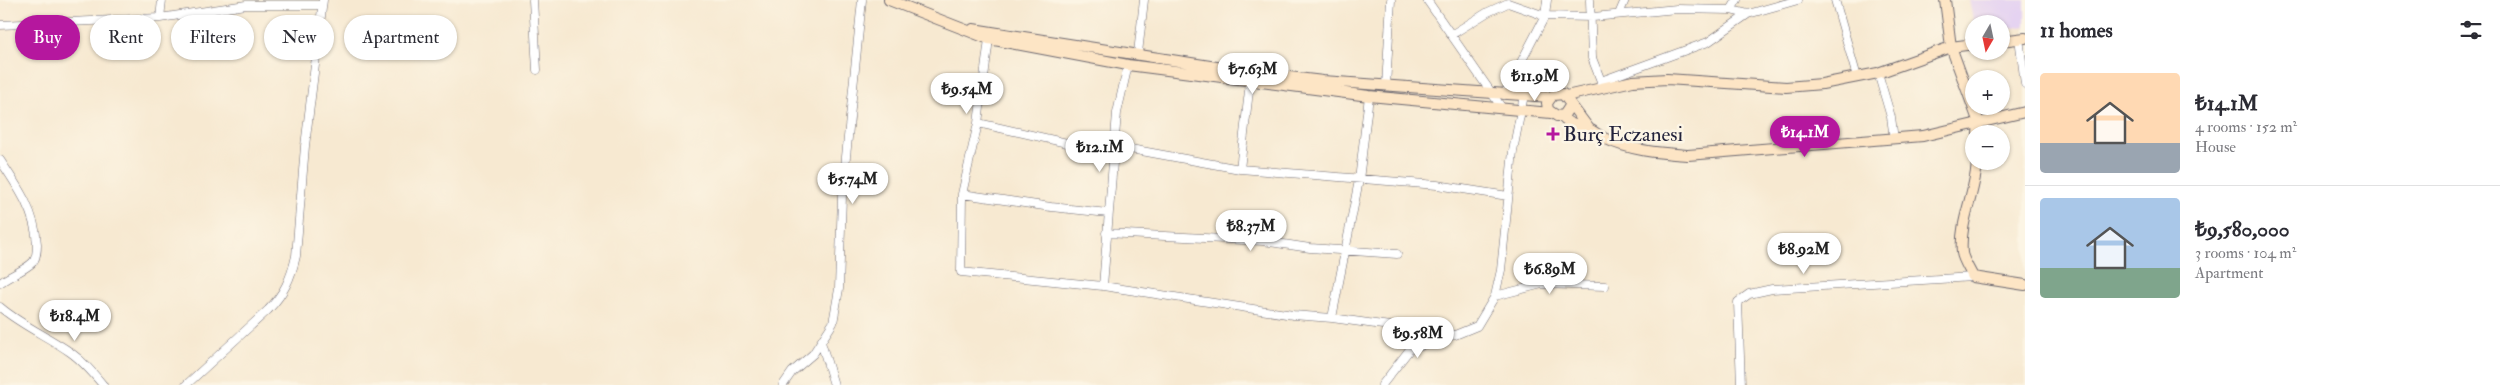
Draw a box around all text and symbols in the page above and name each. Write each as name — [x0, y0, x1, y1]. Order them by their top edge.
chip: Buy — [15, 15, 80, 60]
chip: Rent — [90, 15, 161, 60]
chip: Filters — [171, 15, 254, 60]
chip: New — [264, 15, 334, 60]
chip: Apartment — [344, 15, 457, 60]
north arrow — [1965, 15, 2010, 60]
map controls — [1965, 15, 2010, 170]
icon: filters — [2457, 16, 2485, 44]
text: 11 homes — [2040, 17, 2113, 44]
pin: ₺7.63M — [1212, 52, 1294, 95]
text: ₺7.63M — [1229, 59, 1277, 79]
pin: ₺11.9M — [1494, 59, 1576, 102]
text: ₺11.9M — [1511, 66, 1559, 86]
button: + — [1965, 70, 2010, 115]
pin: ₺9.54M — [926, 72, 1008, 115]
text: ₺9.54M — [942, 79, 992, 99]
text: ₺14.1M — [2195, 90, 2258, 117]
icon: home — [2080, 93, 2140, 153]
pin: ₺14.1M — [1764, 116, 1846, 158]
text: 4 rooms · 152 m² — [2195, 117, 2297, 137]
place label: Burç Eczanesi — [1563, 121, 1683, 148]
text: ₺14.1M — [1781, 122, 1829, 142]
button: − — [1965, 125, 2010, 170]
marker: Burç Eczanesi — [1547, 128, 1559, 140]
pin: ₺12.1M — [1059, 130, 1141, 173]
text: ₺12.1M — [1076, 137, 1124, 157]
text: House — [2195, 137, 2236, 157]
pin: ₺5.74M — [812, 162, 894, 205]
text: ₺5.74M — [828, 169, 878, 189]
pin: ₺8.37M — [1210, 210, 1292, 252]
text: ₺8.37M — [1227, 216, 1275, 236]
text: ₺9,580,000 — [2195, 216, 2290, 243]
icon: home — [2080, 218, 2140, 278]
pin: ₺8.92M — [1763, 232, 1845, 275]
text: ₺8.92M — [1778, 239, 1830, 259]
text: 3 rooms · 104 m² — [2195, 243, 2296, 263]
pin: ₺6.89M — [1509, 252, 1591, 295]
text: ₺6.89M — [1524, 259, 1576, 279]
text: Apartment — [2195, 263, 2263, 283]
pin: ₺18.4M — [34, 300, 116, 342]
text: ₺18.4M — [50, 306, 100, 326]
pin: ₺9.58M — [1377, 316, 1459, 359]
text: ₺9.58M — [1393, 323, 1443, 343]

